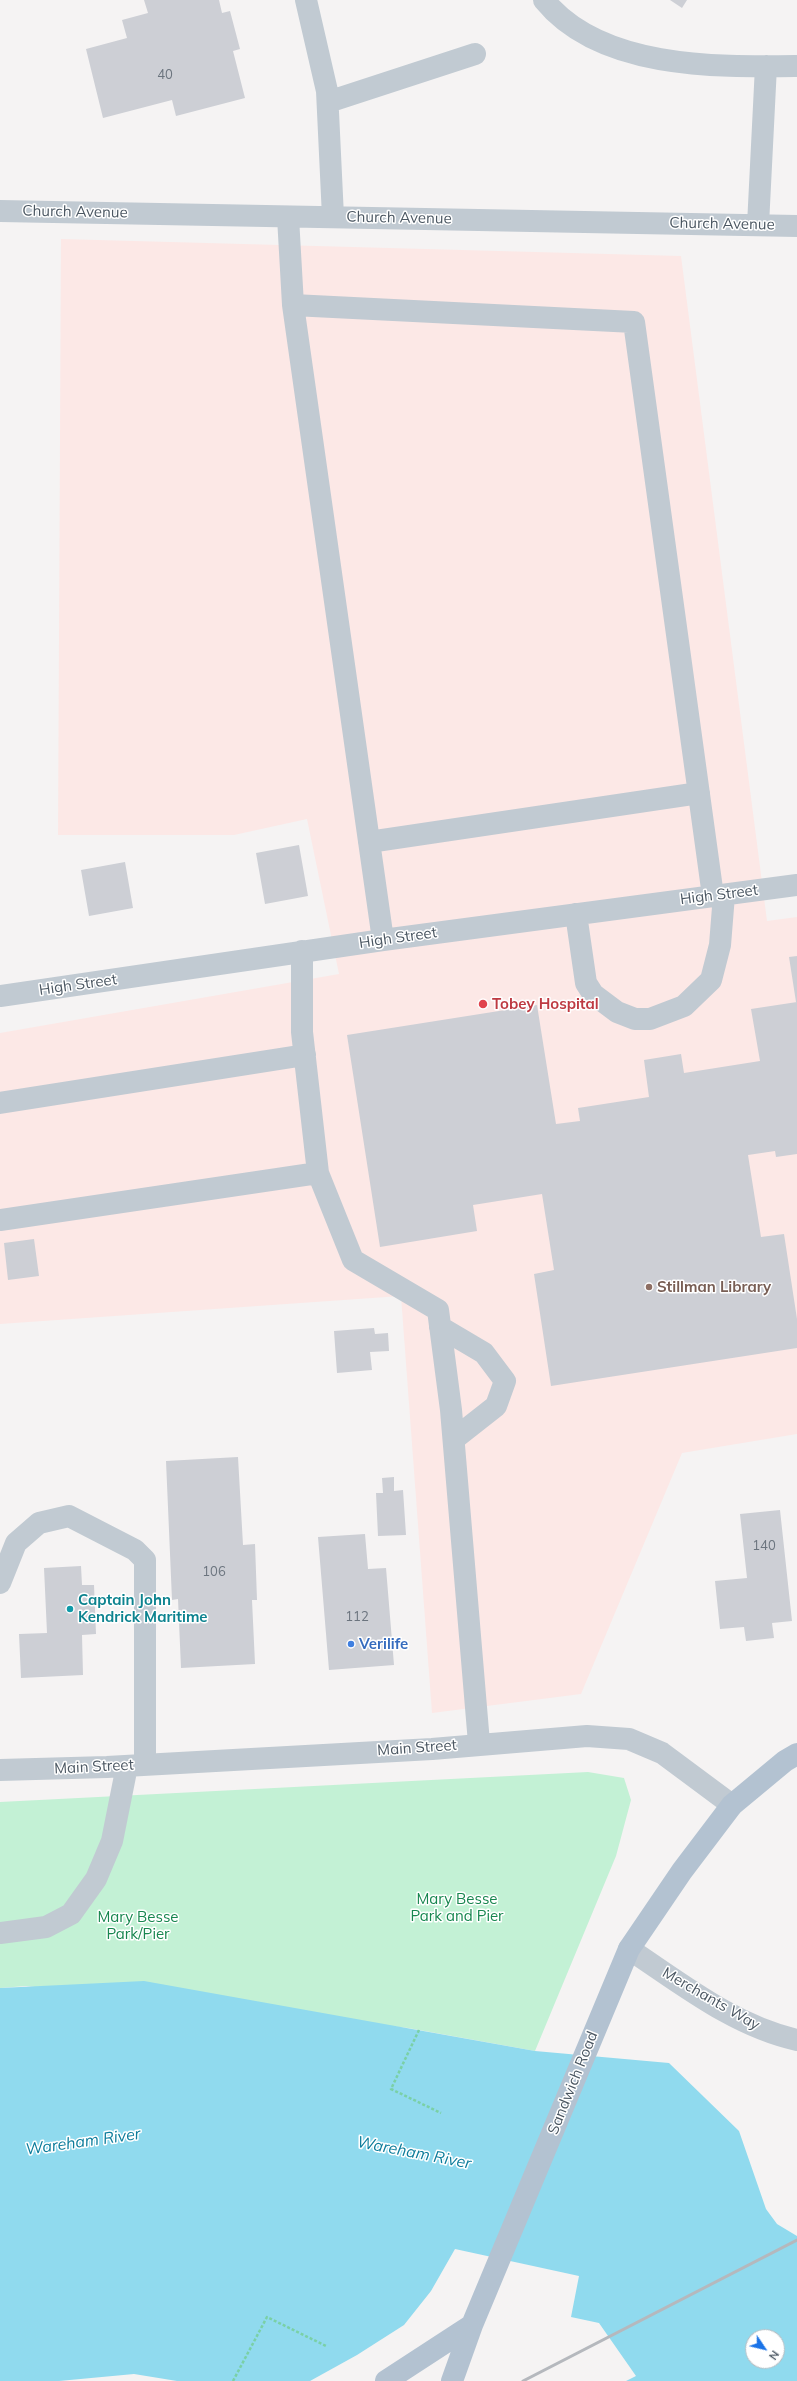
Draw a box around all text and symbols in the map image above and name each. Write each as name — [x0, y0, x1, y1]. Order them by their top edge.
house number: 40 — [157, 67, 173, 83]
street label: Church Avenue — [22, 202, 128, 222]
street label: Church Avenue — [346, 208, 452, 228]
street label: Church Avenue — [669, 214, 775, 234]
street label: High Street — [679, 881, 759, 909]
street label: High Street — [358, 924, 438, 952]
street label: High Street — [38, 971, 118, 999]
place label: Tobey Hospital — [492, 995, 599, 1013]
marker: Tobey Hospital — [477, 998, 489, 1010]
place label: Stillman Library — [657, 1278, 771, 1296]
marker: Stillman Library — [644, 1282, 654, 1292]
house number: 140 — [752, 1538, 776, 1554]
house number: 106 — [202, 1564, 226, 1580]
place label: Captain John Kendrick Maritime — [78, 1591, 208, 1626]
marker: Captain John Kendrick Maritime — [65, 1604, 75, 1614]
house number: 112 — [345, 1609, 369, 1625]
place label: Verilife — [359, 1635, 408, 1653]
marker: Verilife — [346, 1639, 356, 1649]
street label: Main Street — [377, 1736, 457, 1760]
street label: Main Street — [54, 1756, 134, 1778]
park label: Mary Besse Park and Pier — [410, 1890, 504, 1925]
park label: Mary Besse Park/Pier — [97, 1908, 179, 1943]
street label: Merchants Way — [659, 1964, 763, 2034]
street label: Sandwich Road — [544, 2029, 602, 2137]
water label: Wareham River — [24, 2124, 142, 2160]
water label: Wareham River — [355, 2133, 473, 2173]
north arrow — [745, 2329, 785, 2369]
text: N — [766, 2348, 782, 2363]

